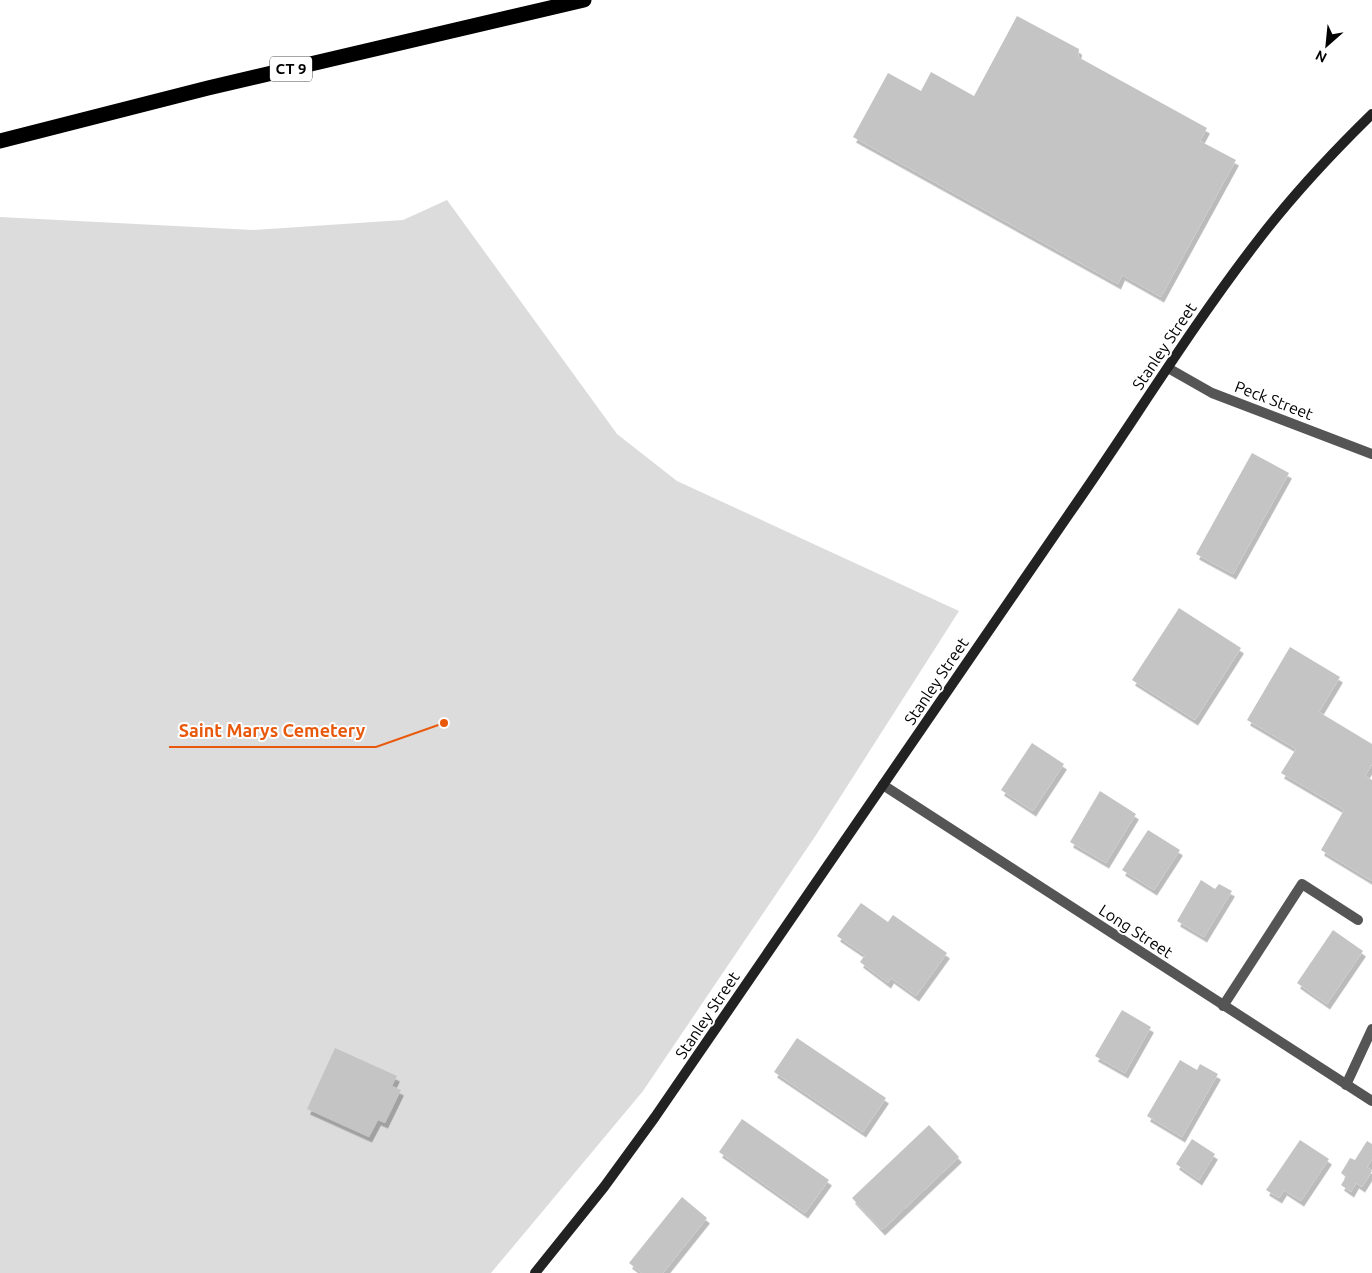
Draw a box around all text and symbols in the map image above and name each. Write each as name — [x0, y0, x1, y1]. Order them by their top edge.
north arrow — [1302, 20, 1352, 70]
text: N — [1313, 47, 1329, 66]
road number: CT 9 — [270, 56, 312, 82]
street label: Stanley Street — [1128, 298, 1200, 393]
street label: Peck Street — [1233, 377, 1316, 423]
street label: Stanley Street — [900, 633, 972, 728]
callout: Saint Marys Cemetery — [169, 714, 376, 747]
text: Saint Marys Cemetery — [179, 720, 366, 740]
street label: Long Street — [1096, 901, 1177, 962]
street label: Stanley Street — [671, 967, 743, 1062]

